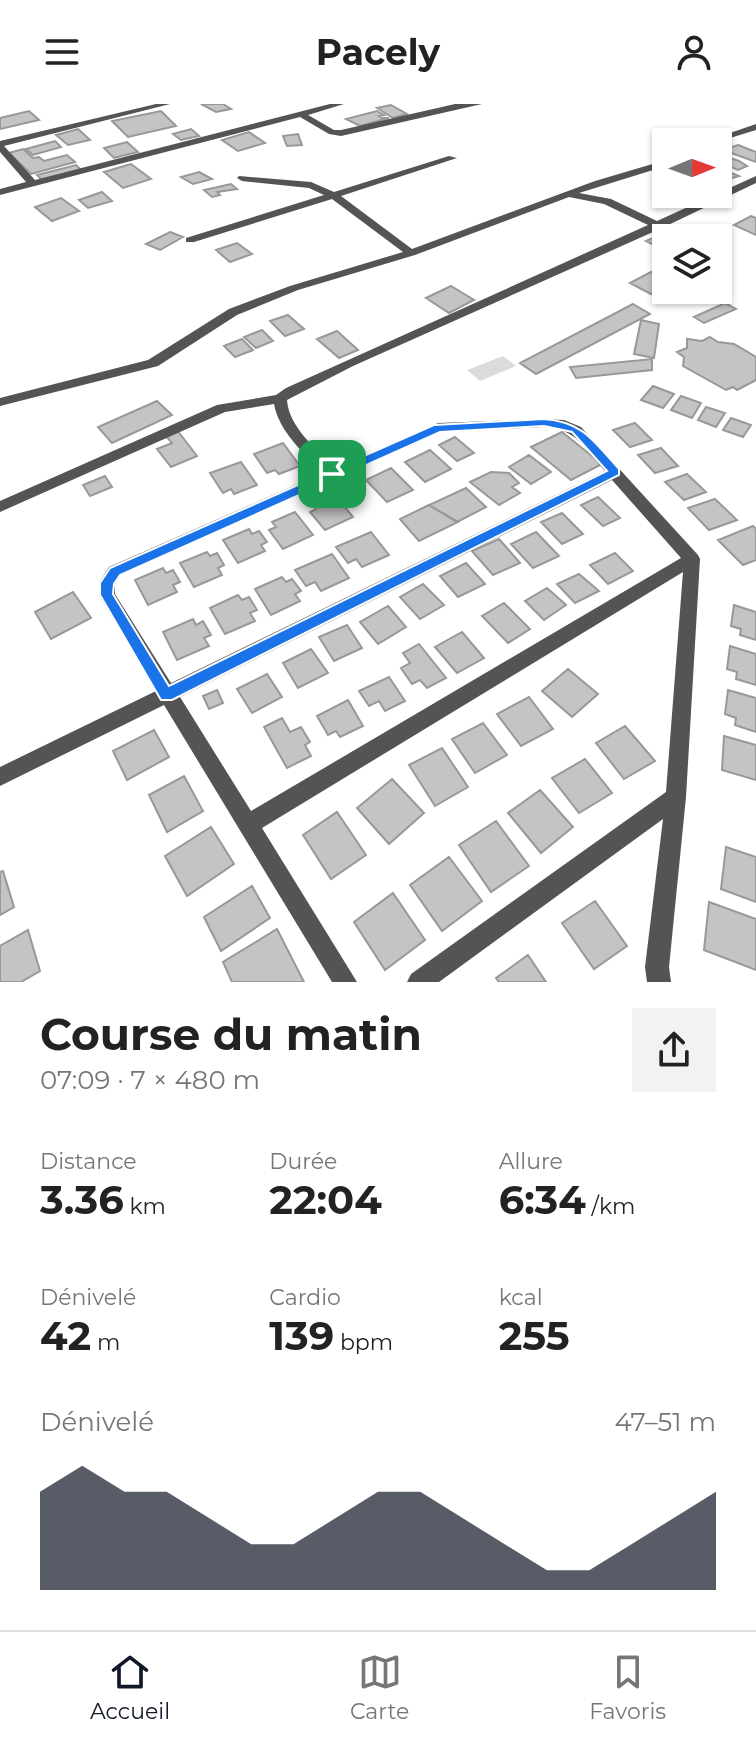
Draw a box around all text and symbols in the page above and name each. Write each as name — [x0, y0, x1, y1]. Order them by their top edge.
icon: menu — [40, 30, 84, 74]
text: Pacely — [316, 30, 440, 74]
icon: person — [672, 30, 716, 74]
north arrow — [652, 128, 732, 208]
map controls — [652, 128, 732, 304]
button: layers — [652, 224, 732, 304]
pin — [298, 440, 366, 508]
icon: arrive — [310, 452, 354, 496]
text: Course du matin — [40, 1007, 422, 1061]
button: share — [632, 1008, 716, 1092]
text: 07:09 · 7 × 480 m — [40, 1064, 260, 1096]
text: Distance — [40, 1148, 137, 1175]
text: Durée — [269, 1148, 337, 1175]
text: Allure — [499, 1148, 563, 1175]
text: 3.36 — [40, 1175, 124, 1224]
text: 22:04 — [269, 1175, 382, 1224]
text: 6:34 — [499, 1175, 586, 1224]
text: km — [124, 1193, 166, 1220]
text: /km — [586, 1193, 635, 1220]
text: Dénivelé — [40, 1284, 136, 1311]
text: Cardio — [269, 1284, 341, 1311]
text: kcal — [499, 1284, 543, 1311]
text: 42 — [40, 1311, 91, 1360]
text: 139 — [269, 1311, 334, 1360]
text: 255 — [499, 1311, 570, 1360]
text: m — [91, 1329, 120, 1356]
text: bpm — [334, 1329, 393, 1356]
text: Dénivelé — [40, 1406, 154, 1438]
text: 47–51 m — [615, 1406, 716, 1438]
tab: Accueil — [90, 1650, 170, 1725]
tab: Carte — [350, 1650, 409, 1725]
tab: Favoris — [589, 1650, 666, 1725]

